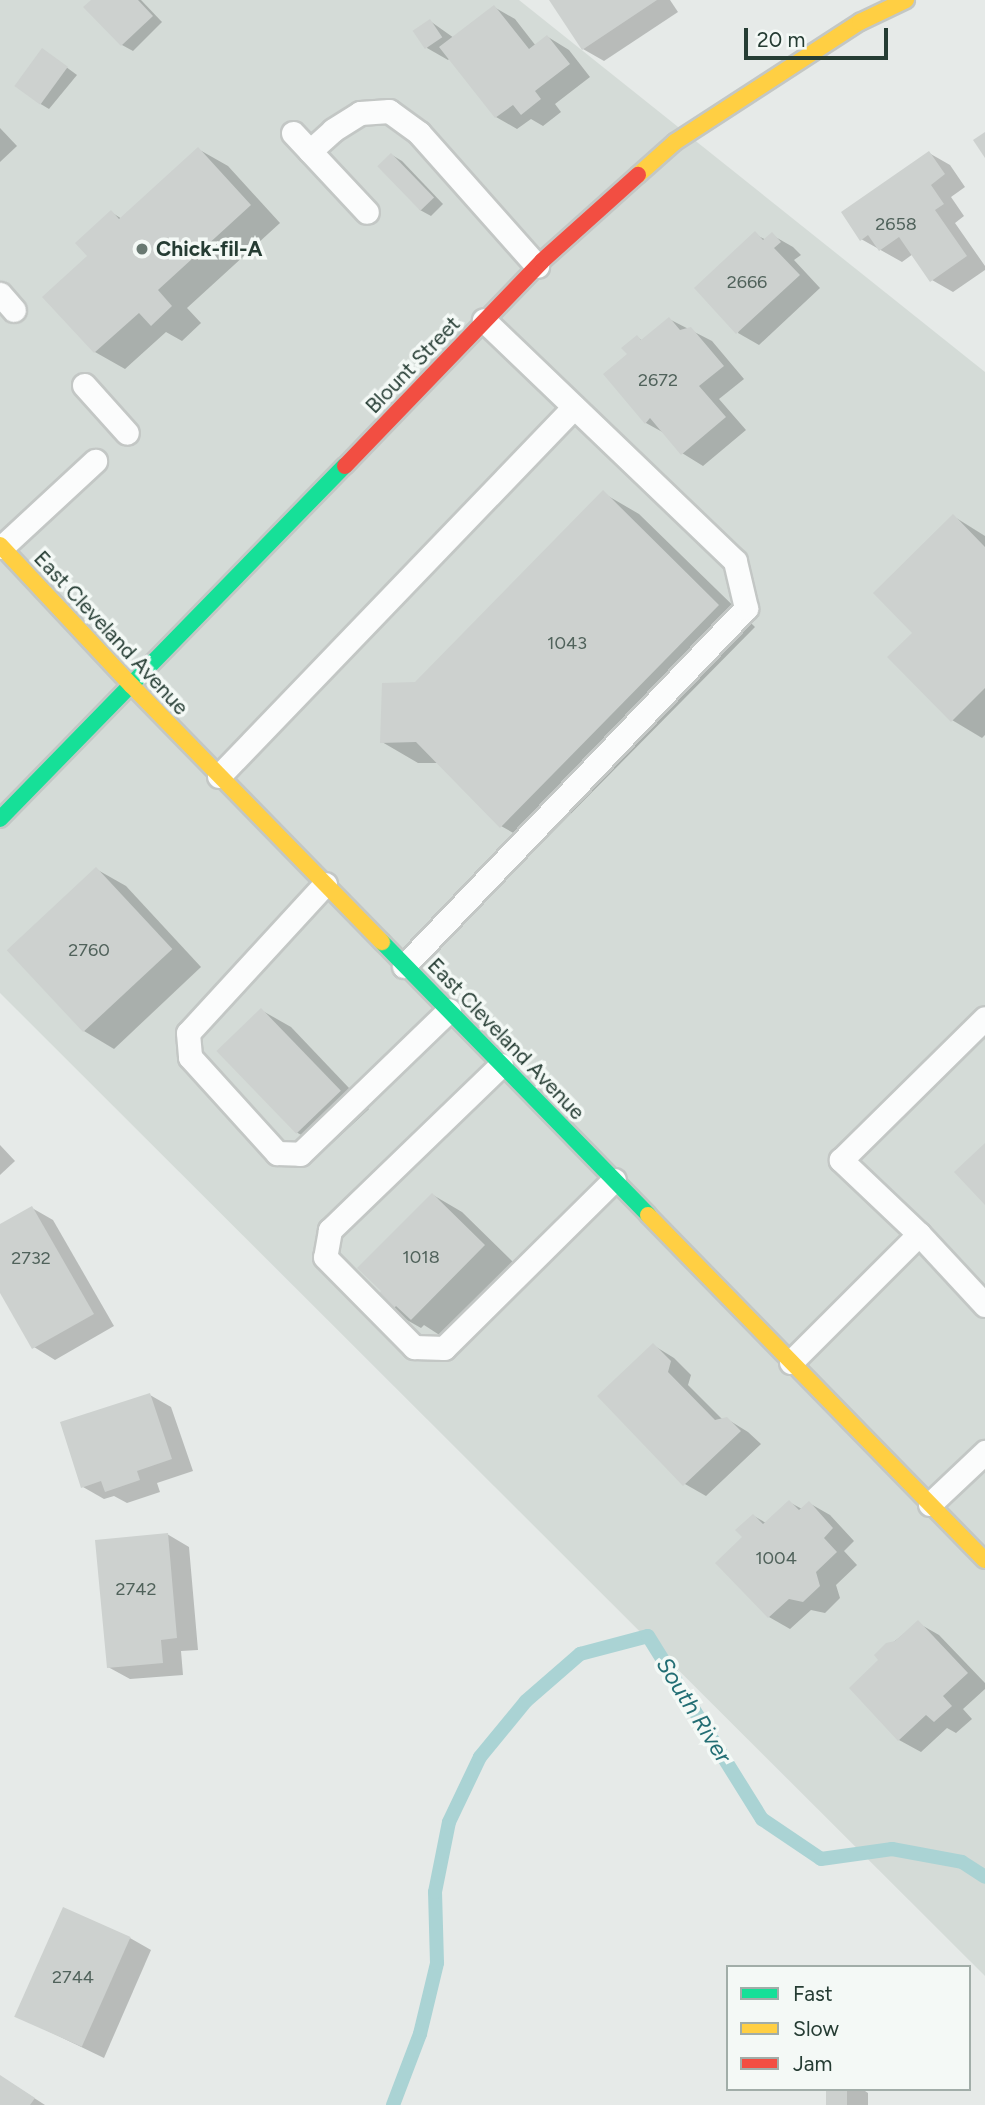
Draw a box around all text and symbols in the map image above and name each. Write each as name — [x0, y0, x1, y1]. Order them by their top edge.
scale bar — [747, 14, 890, 58]
text: 20 m — [757, 27, 805, 52]
house number: 2658 — [875, 213, 917, 235]
place label: Chick-fil-A — [156, 236, 263, 262]
marker: Chick-fil-A — [134, 241, 150, 257]
house number: 2666 — [727, 271, 767, 293]
street label: Blount Street — [361, 311, 465, 419]
house number: 2672 — [638, 369, 678, 391]
street label: East Cleveland Avenue — [29, 546, 193, 720]
house number: 1043 — [547, 632, 587, 654]
house number: 2760 — [68, 939, 110, 961]
street label: East Cleveland Avenue — [422, 953, 590, 1125]
house number: 1018 — [402, 1246, 440, 1268]
house number: 2732 — [11, 1247, 51, 1269]
house number: 1004 — [755, 1547, 797, 1569]
house number: 2742 — [116, 1578, 156, 1600]
water label: South River — [651, 1652, 737, 1768]
legend — [726, 1965, 971, 2091]
house number: 2744 — [52, 1966, 94, 1988]
text: Fast — [793, 1981, 833, 2006]
text: Slow — [793, 2016, 839, 2041]
text: Jam — [793, 2051, 832, 2076]

